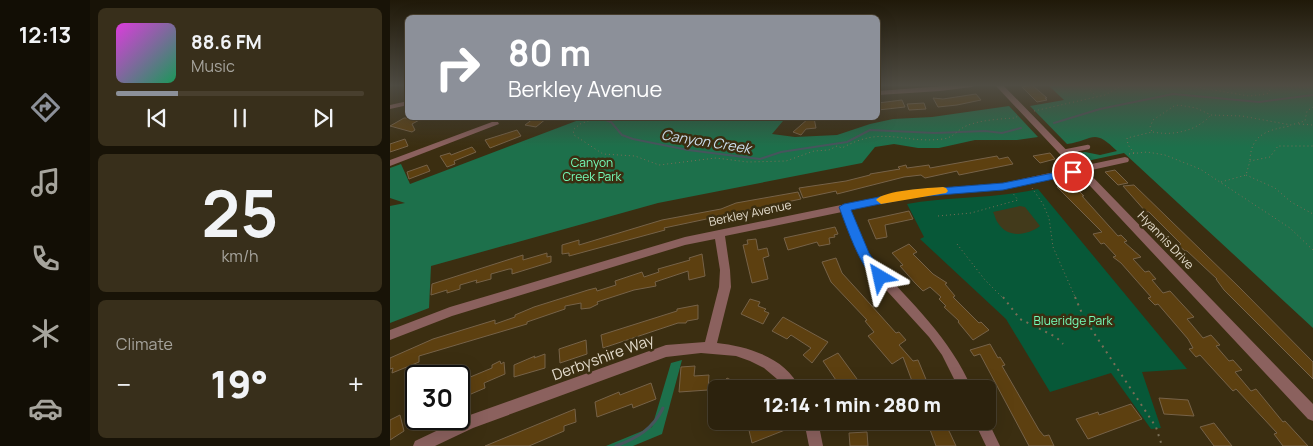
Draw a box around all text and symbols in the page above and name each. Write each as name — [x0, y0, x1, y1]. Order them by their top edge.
text: 12:13 — [19, 20, 71, 50]
text: 88.6 FM — [191, 29, 262, 55]
text: 80 m — [508, 29, 591, 77]
icon: right — [425, 35, 490, 100]
text: Music — [191, 55, 235, 77]
text: Berkley Avenue — [508, 74, 662, 104]
icon: directions — [28, 90, 63, 125]
icon: previous — [143, 104, 171, 132]
icon: pause — [226, 104, 254, 132]
icon: next — [309, 104, 337, 132]
water label: Canyon Creek — [660, 125, 754, 158]
pin — [1052, 151, 1094, 193]
park label: Canyon Creek Park — [562, 154, 623, 185]
icon: arrive — [1059, 158, 1087, 186]
icon: music — [28, 165, 63, 200]
text: 25 — [202, 168, 278, 257]
street label: Berkley Avenue — [707, 196, 793, 230]
street label: Hyannis Drive — [1134, 207, 1198, 273]
icon: phone — [28, 241, 63, 276]
text: km/h — [221, 245, 259, 267]
position arrow — [853, 250, 905, 302]
park label: Blueridge Park — [1034, 312, 1114, 329]
icon: climate — [28, 316, 63, 351]
street label: Derbyshire Way — [549, 329, 657, 385]
text: Climate — [116, 333, 173, 355]
text: 19° — [210, 357, 268, 409]
text: − — [116, 365, 131, 403]
text: + — [348, 365, 364, 403]
speed limit sign: 30 — [405, 365, 470, 430]
icon: car — [28, 391, 63, 426]
text: 12:14 · 1 min · 280 m — [763, 392, 941, 418]

